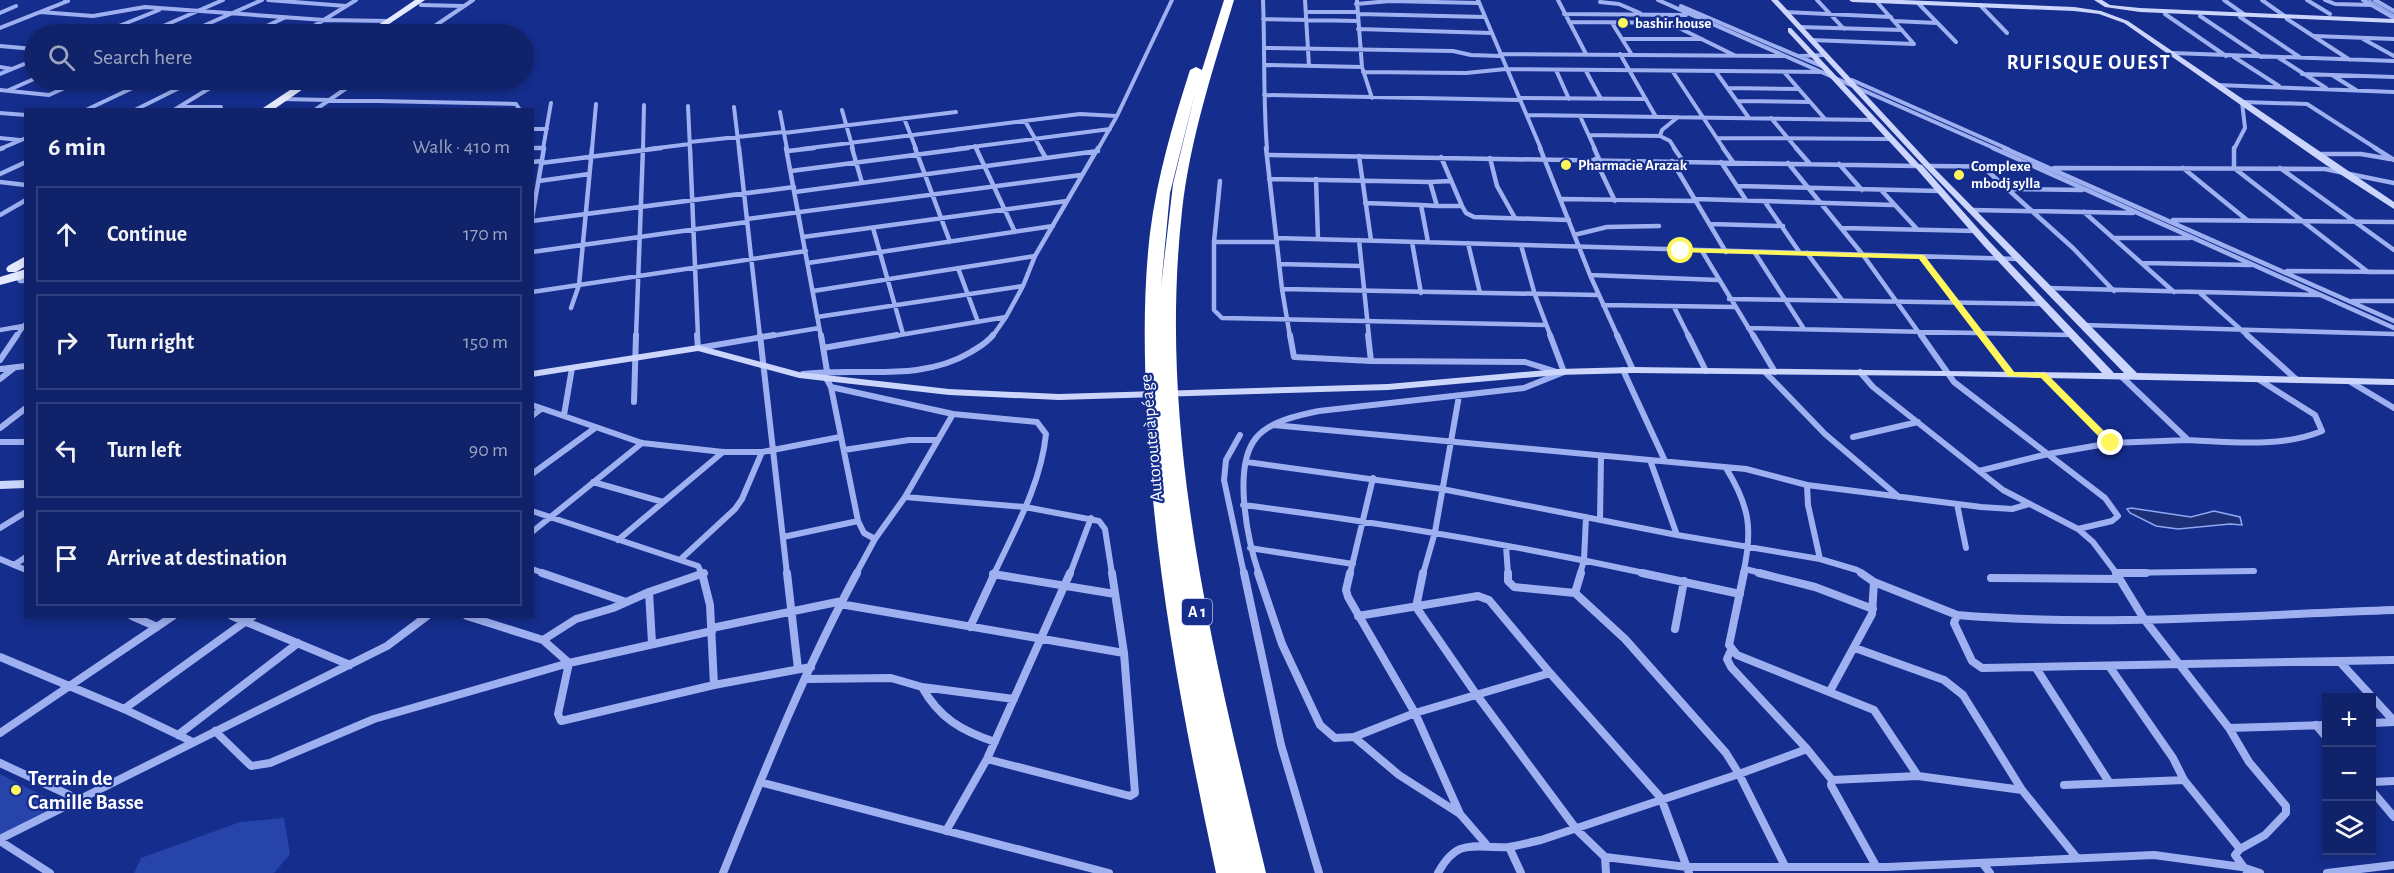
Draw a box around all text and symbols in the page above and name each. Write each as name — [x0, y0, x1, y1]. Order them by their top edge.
marker: bashir house — [1616, 16, 1630, 30]
place label: bashir house — [1635, 16, 1711, 31]
search box — [24, 24, 534, 90]
icon: search — [45, 41, 78, 74]
text: Search here — [93, 46, 192, 68]
district label: RUFISQUE OUEST — [2007, 53, 2171, 74]
text: 6 min — [48, 134, 106, 160]
text: Walk · 410 m — [412, 137, 510, 157]
marker: Pharmacie Arazak — [1559, 158, 1573, 172]
place label: Pharmacie Arazak — [1578, 158, 1688, 173]
place label: Complexe mbodj sylla — [1971, 159, 2040, 191]
marker: Complexe mbodj sylla — [1952, 168, 1966, 182]
icon: ahead — [50, 218, 83, 251]
text: Continue — [107, 223, 187, 245]
text: 170 m — [463, 224, 508, 244]
route start — [1667, 237, 1693, 263]
icon: right — [50, 326, 83, 359]
text: Turn right — [107, 331, 194, 353]
text: 150 m — [463, 332, 508, 352]
street label: Autoroute à péage — [1137, 373, 1167, 503]
route end — [2097, 429, 2123, 455]
icon: left — [50, 434, 83, 467]
text: Turn left — [107, 439, 181, 461]
text: 90 m — [469, 440, 508, 460]
icon: arrive — [50, 542, 83, 575]
text: Arrive at destination — [107, 547, 287, 569]
road number: A 1 — [1182, 599, 1212, 625]
map controls — [2322, 693, 2376, 855]
button: + — [2322, 693, 2376, 747]
button: − — [2322, 747, 2376, 801]
place label: Terrain de Camille Basse — [28, 768, 144, 813]
marker: Terrain de Camille Basse — [9, 783, 23, 797]
button: layers — [2322, 801, 2376, 855]

